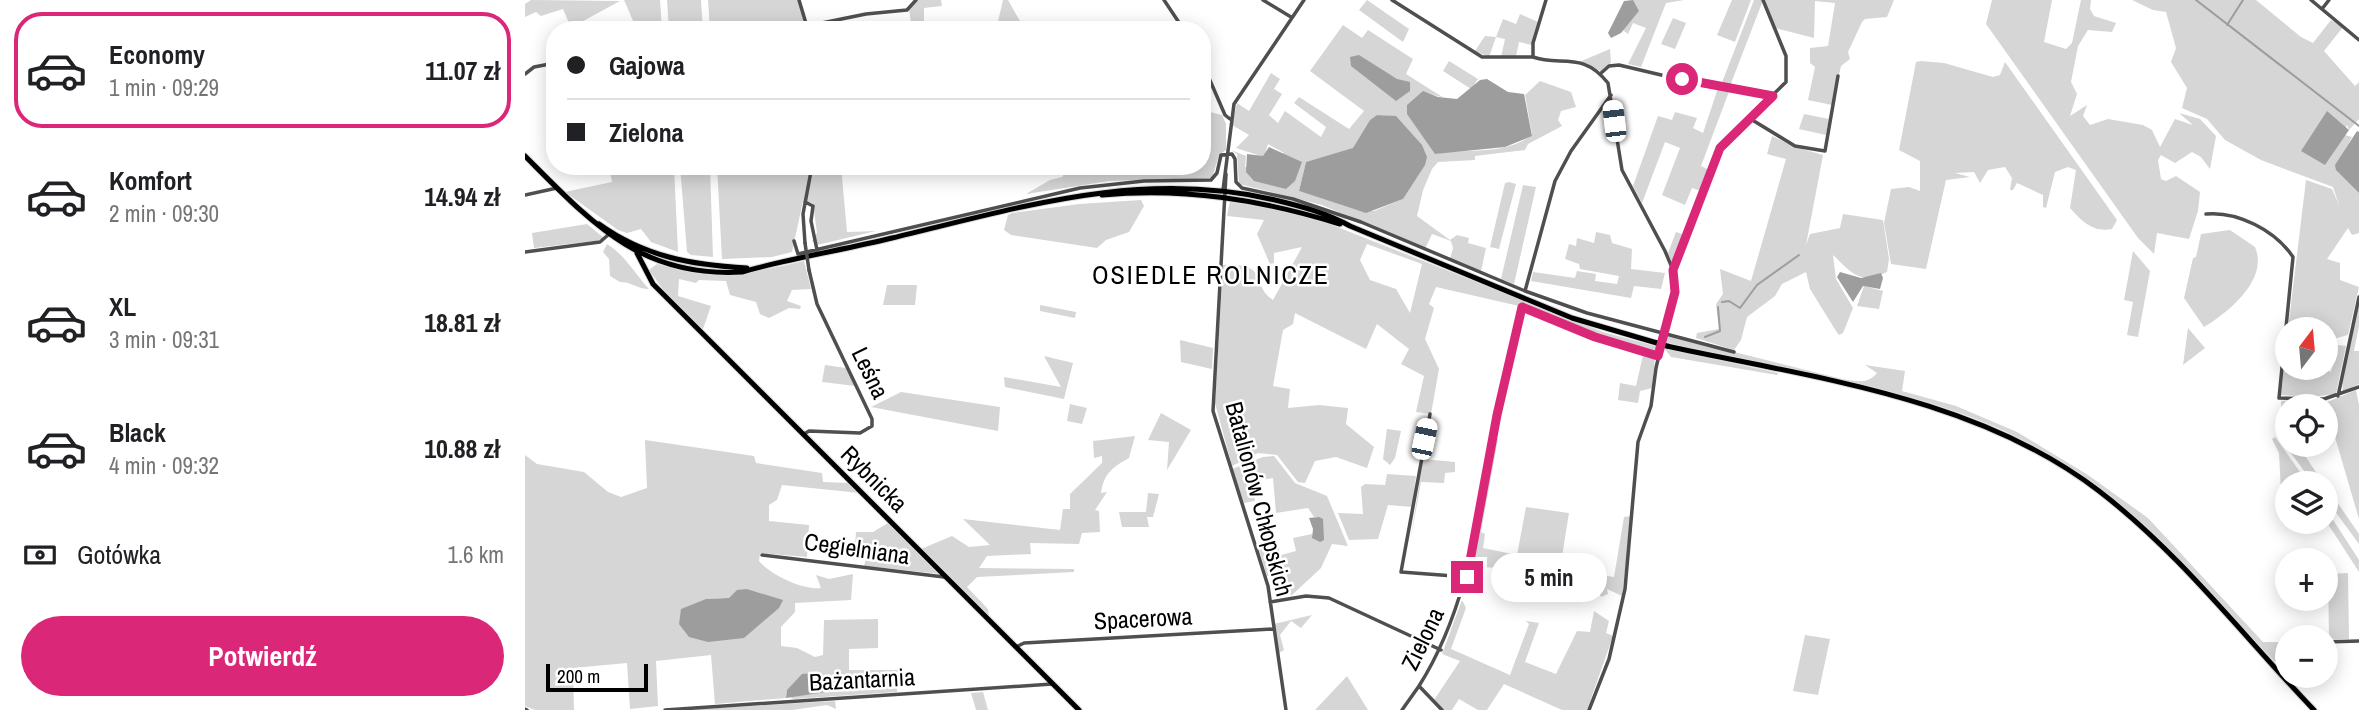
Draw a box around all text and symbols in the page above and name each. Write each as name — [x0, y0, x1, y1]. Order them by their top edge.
text: Economy — [109, 37, 205, 72]
icon: car — [25, 39, 88, 102]
text: Gajowa — [609, 48, 685, 83]
text: 11.07 zł — [425, 53, 500, 88]
route start — [1666, 63, 1698, 95]
text: 1 min · 09:29 — [109, 72, 219, 103]
car — [1602, 99, 1627, 143]
text: Zielona — [609, 115, 684, 150]
text: Komfort — [109, 163, 192, 198]
icon: car — [25, 165, 88, 228]
text: 14.94 zł — [424, 179, 500, 214]
text: 2 min · 09:30 — [109, 198, 219, 229]
district label: OSIEDLE ROLNICZE — [1092, 257, 1330, 292]
text: XL — [109, 289, 136, 324]
icon: car — [25, 291, 88, 354]
text: 18.81 zł — [424, 305, 500, 340]
north arrow — [2275, 317, 2338, 380]
map controls — [2275, 317, 2338, 688]
text: 3 min · 09:31 — [109, 324, 219, 355]
street label: Leśna — [845, 341, 897, 404]
button: locate — [2275, 394, 2338, 457]
street label: Batalionów Chłopskich — [1219, 398, 1301, 600]
text: Black — [109, 415, 166, 450]
car — [1410, 416, 1439, 462]
icon: car — [25, 417, 88, 480]
text: 10.88 zł — [424, 431, 500, 466]
street label: Rybnicka — [834, 438, 915, 519]
text: 4 min · 09:32 — [109, 450, 219, 481]
button: layers — [2275, 471, 2338, 534]
street label: Cegielniana — [802, 525, 912, 571]
icon: cash — [21, 536, 59, 574]
text: Gotówka — [77, 537, 161, 572]
text: 1.6 km — [447, 539, 504, 570]
button: + — [2275, 548, 2338, 611]
callout: 5 min — [1492, 552, 1607, 602]
route end — [1451, 561, 1483, 593]
text: 5 min — [1524, 562, 1574, 593]
street label: Spacerowa — [1093, 599, 1193, 637]
street label: Zielona — [1393, 602, 1451, 675]
button: Potwierdź — [21, 616, 504, 696]
button: − — [2275, 625, 2338, 688]
street label: Bażantarnia — [808, 660, 916, 698]
scale bar — [546, 661, 647, 693]
text: 200 m — [557, 663, 600, 689]

